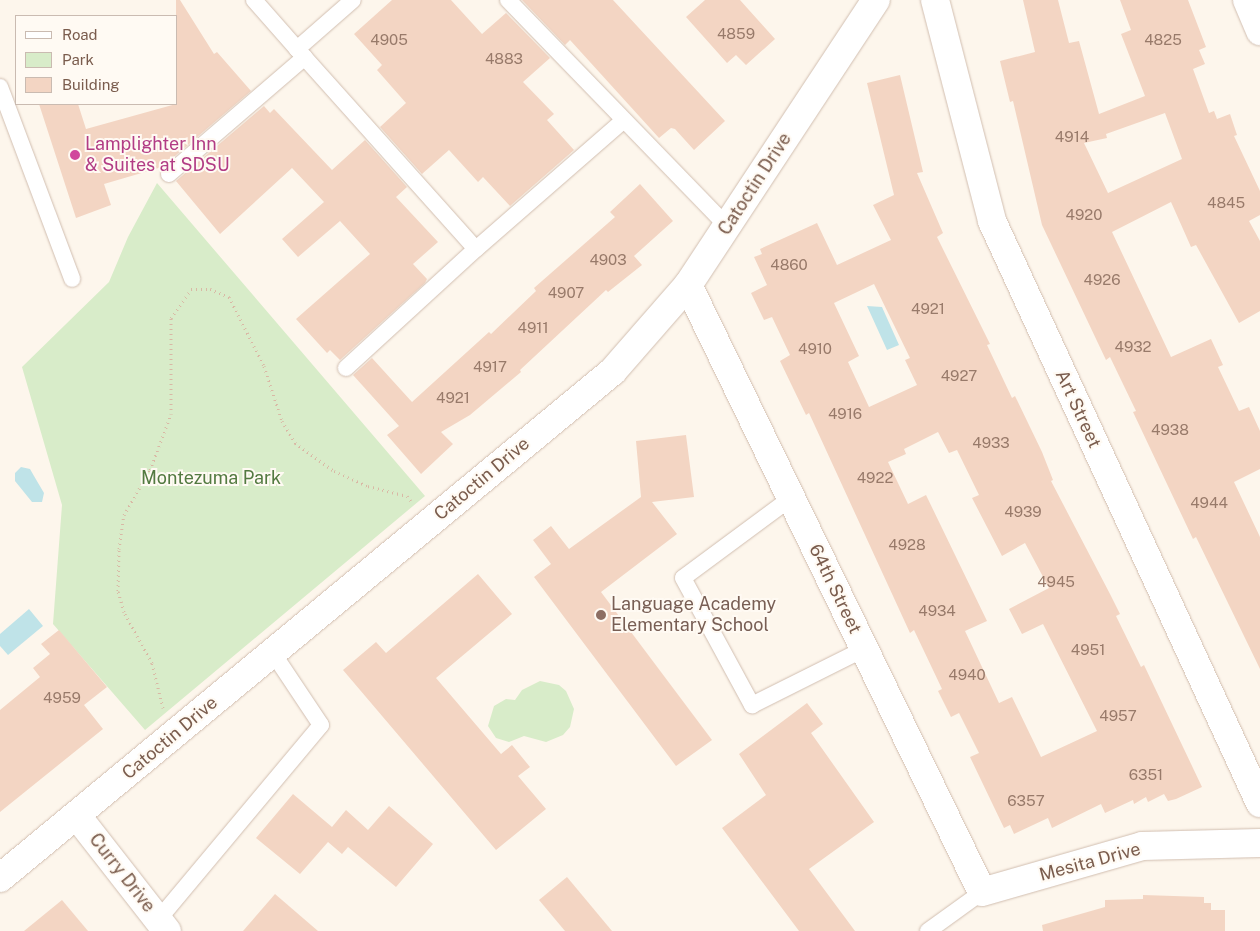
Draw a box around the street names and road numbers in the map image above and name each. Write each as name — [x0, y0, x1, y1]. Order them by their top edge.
street label: Catoctin Drive — [714, 129, 796, 239]
street label: Art Street — [1051, 367, 1105, 451]
street label: Catoctin Drive — [430, 433, 534, 525]
street label: 64th Street — [804, 541, 866, 637]
street label: Catoctin Drive — [118, 692, 222, 784]
street label: Curry Drive — [84, 829, 160, 917]
street label: Mesita Drive — [1037, 838, 1143, 886]

